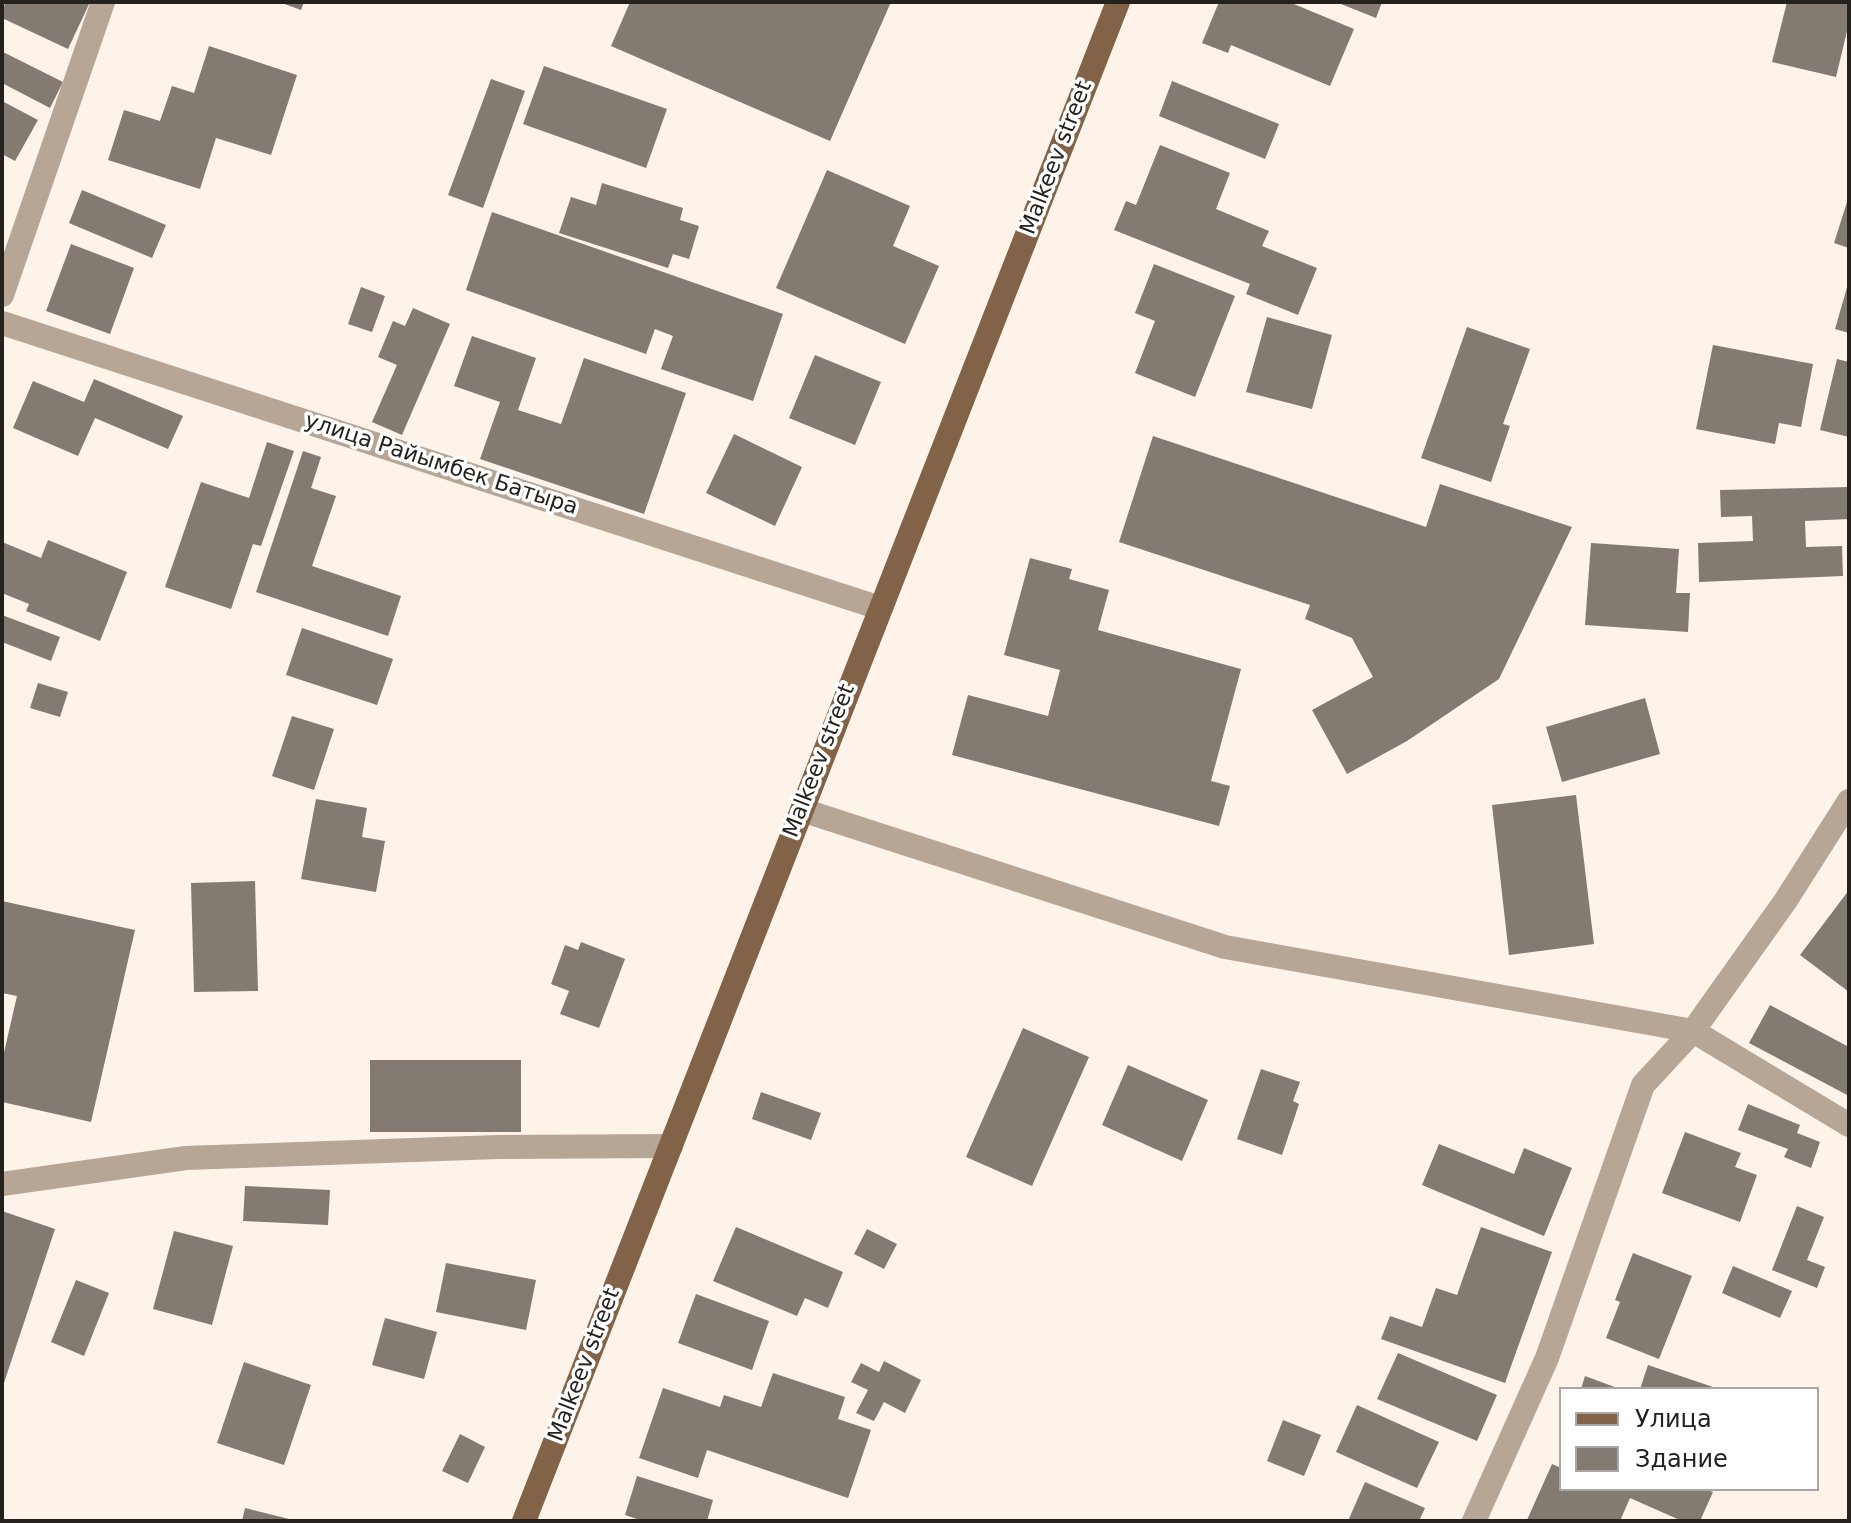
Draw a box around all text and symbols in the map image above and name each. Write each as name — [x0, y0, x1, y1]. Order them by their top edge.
street label: Malkeev street — [1016, 78, 1098, 238]
street label: улица Райымбек Батыра — [301, 408, 581, 522]
street label: Malkeev street — [779, 681, 861, 841]
street label: Malkeev street — [544, 1285, 626, 1445]
legend — [1559, 1387, 1819, 1491]
text: Улица — [1635, 1405, 1712, 1433]
text: Здание — [1635, 1445, 1728, 1473]

